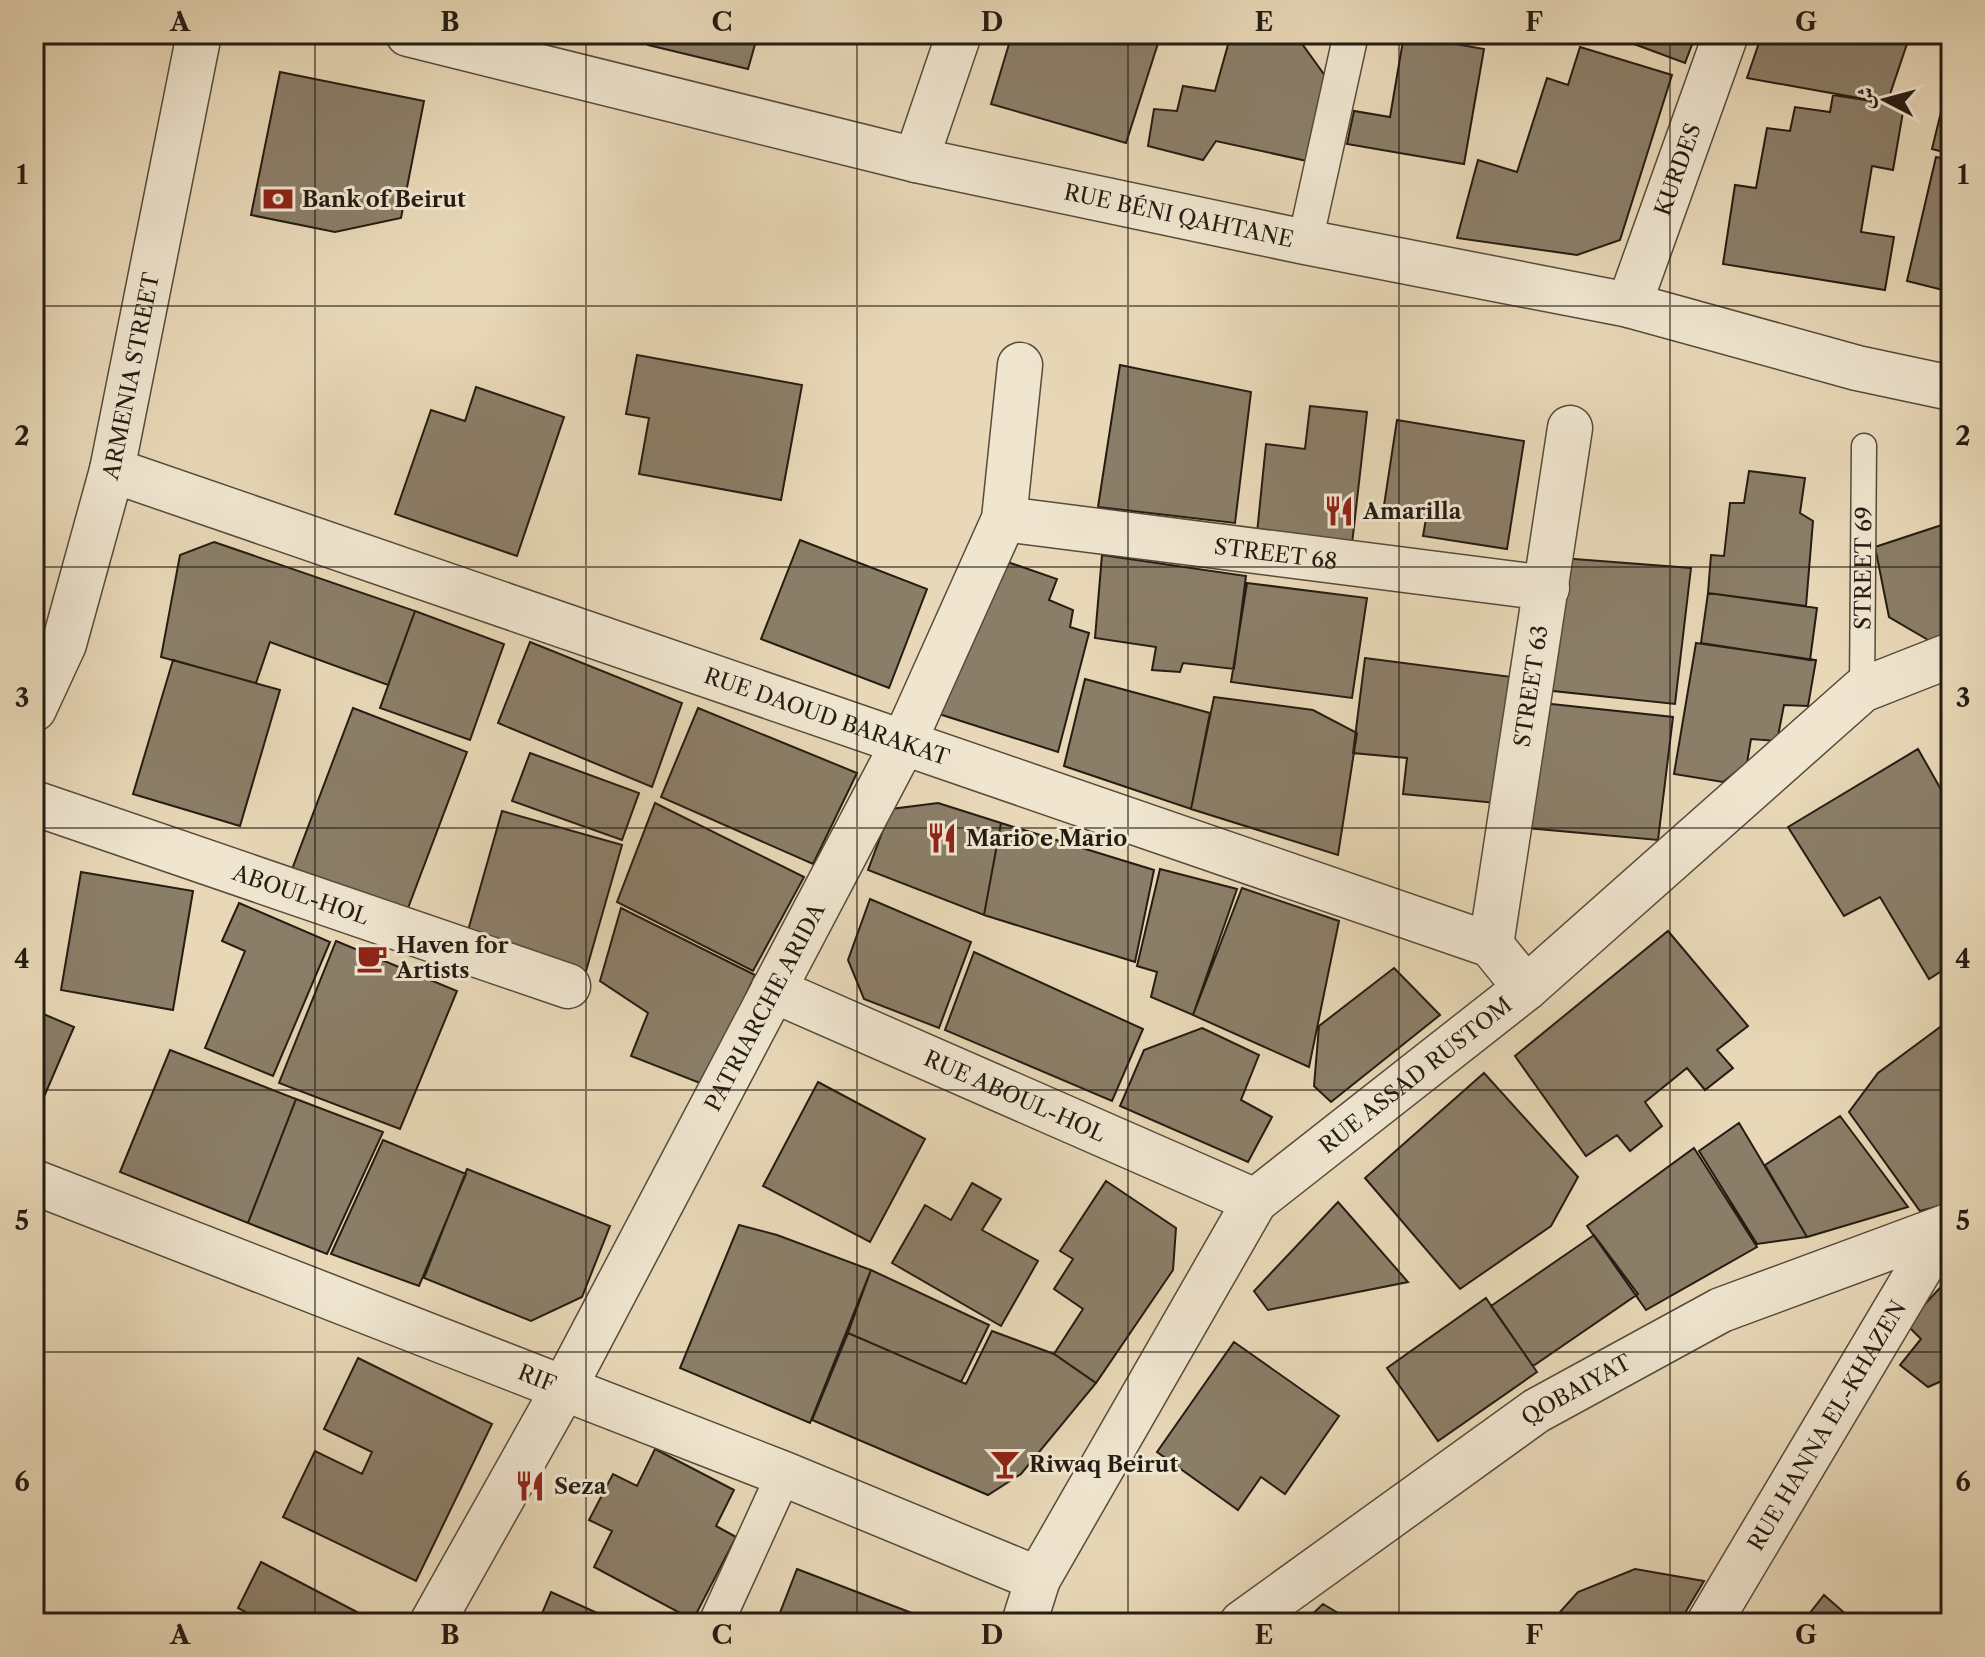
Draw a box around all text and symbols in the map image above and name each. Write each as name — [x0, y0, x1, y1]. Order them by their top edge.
text: A — [169, 6, 191, 38]
text: B — [440, 6, 460, 38]
text: C — [712, 6, 732, 38]
text: D — [981, 6, 1003, 38]
text: E — [1255, 6, 1273, 38]
text: F — [1525, 6, 1543, 38]
text: G — [1795, 6, 1817, 38]
north arrow — [1845, 60, 1925, 140]
text: ش — [1851, 86, 1880, 110]
street label: KURDES — [1649, 120, 1707, 219]
text: 1 — [16, 159, 28, 191]
text: 1 — [1957, 159, 1969, 191]
street label: RUE BÉNI QAHTANE — [1061, 179, 1296, 253]
bank icon: Bank of Beirut — [261, 182, 295, 216]
place label: Bank of Beirut — [302, 186, 466, 213]
street label: ARMENIA STREET — [97, 270, 165, 484]
text: 2 — [14, 420, 30, 452]
text: 2 — [1955, 420, 1971, 452]
restaurant icon: Amarilla — [1322, 494, 1356, 528]
place label: Amarilla — [1362, 498, 1462, 525]
street label: STREET 69 — [1849, 506, 1878, 630]
street label: STREET 68 — [1213, 533, 1339, 575]
street label: STREET 63 — [1508, 623, 1554, 749]
street label: RUE DAOUD BARAKAT — [701, 662, 953, 772]
text: 3 — [15, 682, 29, 714]
text: 3 — [1956, 682, 1970, 714]
restaurant icon: Mario e Mario — [925, 821, 959, 855]
place label: Mario e Mario — [966, 825, 1127, 852]
street label: ABOUL-HOL — [228, 859, 373, 931]
street label: PATRIARCHE ARIDA — [699, 898, 831, 1116]
place label: Haven for Artists — [395, 932, 509, 984]
cafe icon: Haven for Artists — [355, 941, 389, 975]
text: 4 — [14, 943, 30, 975]
text: 4 — [1955, 943, 1971, 975]
street label: RUE ASSAD RUSTOM — [1314, 991, 1518, 1159]
street label: RUE ABOUL-HOL — [920, 1045, 1110, 1148]
text: 5 — [15, 1205, 29, 1237]
text: 5 — [1956, 1205, 1970, 1237]
street label: RUE HANNA EL-KHAZEN — [1742, 1296, 1912, 1556]
street label: QOBAIYAT — [1516, 1349, 1636, 1431]
street label: RIF — [514, 1359, 560, 1398]
bar icon: Riwaq Beirut — [988, 1447, 1022, 1481]
place label: Riwaq Beirut — [1029, 1451, 1178, 1478]
text: 6 — [14, 1466, 30, 1498]
text: 6 — [1955, 1466, 1971, 1498]
restaurant icon: Seza — [513, 1469, 547, 1503]
place label: Seza — [554, 1473, 607, 1500]
text: A — [169, 1619, 191, 1651]
text: B — [440, 1619, 460, 1651]
text: C — [712, 1619, 732, 1651]
text: D — [981, 1619, 1003, 1651]
text: E — [1255, 1619, 1273, 1651]
text: F — [1525, 1619, 1543, 1651]
text: G — [1795, 1619, 1817, 1651]

